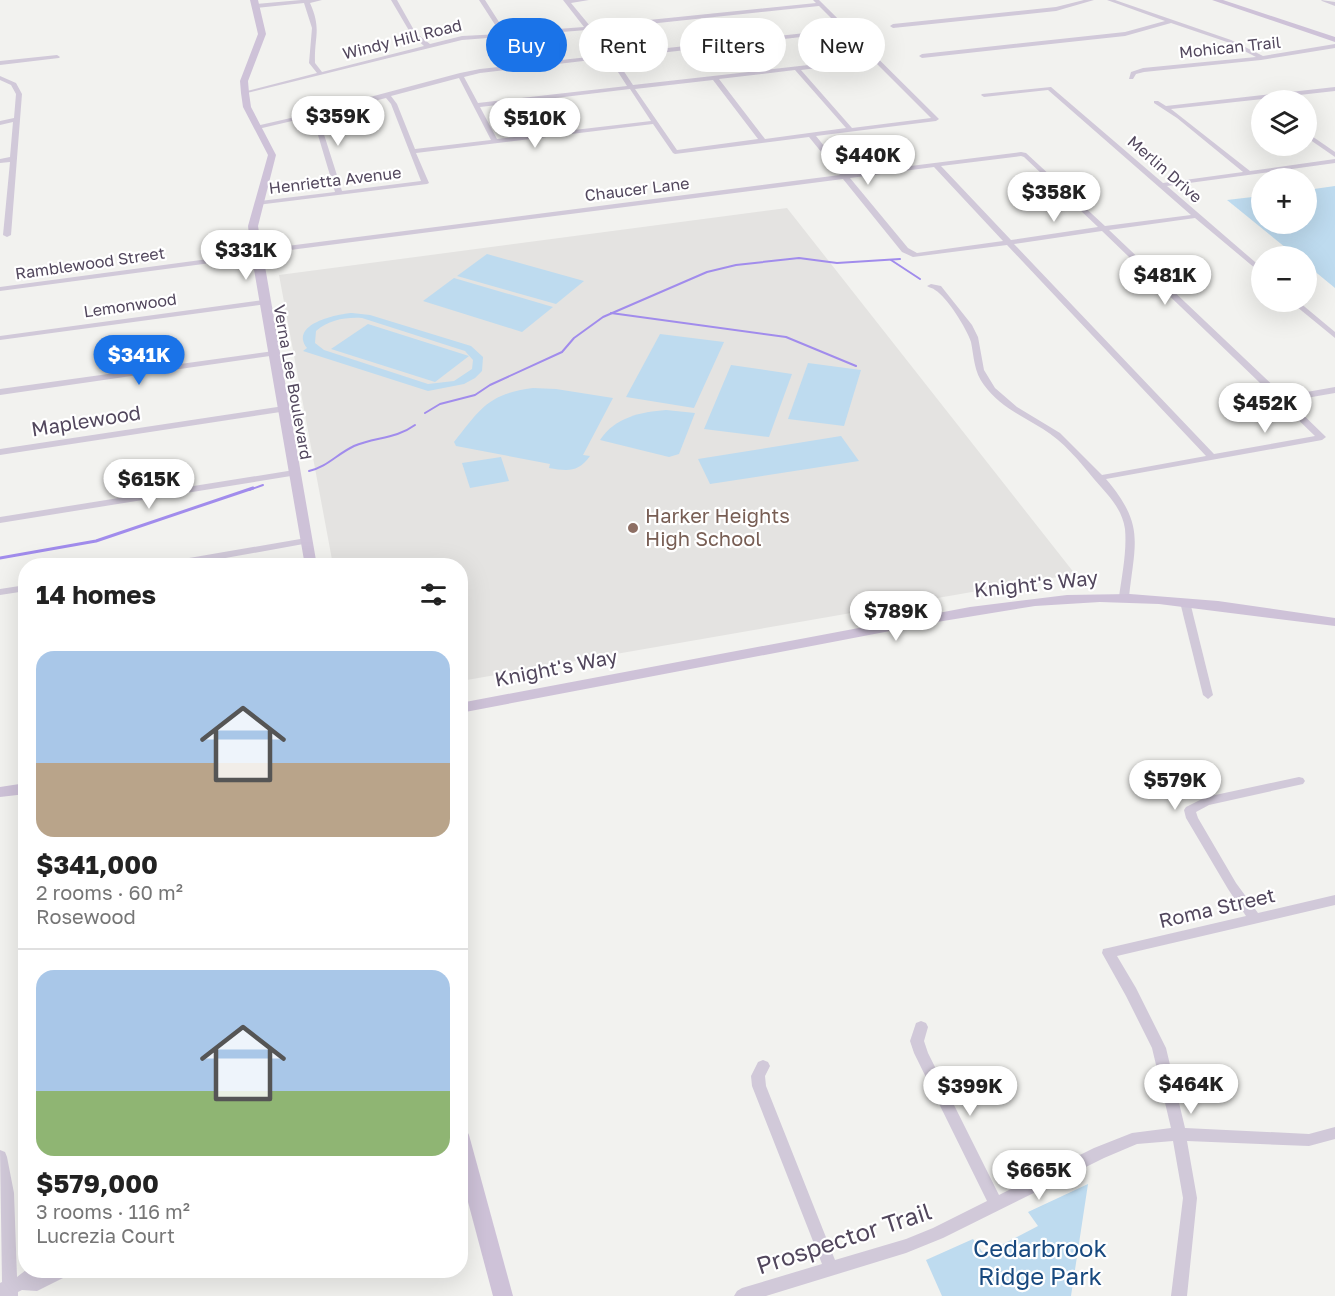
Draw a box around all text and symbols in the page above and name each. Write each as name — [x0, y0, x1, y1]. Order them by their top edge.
street label: Windy Hill Road — [340, 15, 464, 63]
chip: Buy — [486, 18, 567, 72]
chip: Rent — [579, 18, 668, 72]
chip: Filters — [680, 18, 786, 72]
chip: New — [798, 18, 885, 72]
street label: Mohican Trail — [1178, 32, 1282, 62]
map controls — [1251, 90, 1317, 312]
button: layers — [1251, 90, 1317, 156]
pin: $359K — [296, 96, 380, 147]
pin: $510K — [493, 98, 577, 149]
text: $359K — [306, 103, 371, 127]
text: $510K — [503, 105, 567, 129]
street label: Merlin Drive — [1124, 131, 1206, 207]
pin: $440K — [826, 135, 910, 186]
text: $440K — [835, 142, 901, 166]
street label: Henrietta Avenue — [268, 162, 402, 198]
button: + — [1251, 168, 1317, 234]
pin: $358K — [1012, 172, 1096, 223]
street label: Chaucer Lane — [584, 173, 690, 205]
text: $358K — [1021, 179, 1087, 203]
pin: $331K — [204, 230, 288, 281]
text: $331K — [215, 237, 277, 261]
street label: Ramblewood Street — [14, 243, 166, 283]
button: − — [1251, 246, 1317, 312]
pin: $481K — [1123, 255, 1207, 306]
text: $481K — [1133, 262, 1197, 286]
street label: Lemonwood — [82, 289, 178, 321]
street label: Verna Lee Boulevard — [270, 303, 316, 461]
pin: $341K — [97, 335, 181, 386]
text: $341K — [108, 342, 170, 366]
pin: $452K — [1223, 383, 1307, 434]
text: $452K — [1233, 390, 1297, 414]
street label: Maplewood — [29, 400, 142, 441]
pin: $615K — [107, 459, 191, 510]
text: $615K — [117, 466, 181, 490]
place label: Harker Heights High School — [645, 503, 790, 550]
marker: Harker Heights High School — [626, 521, 640, 535]
street label: Knight's Way — [973, 565, 1099, 601]
icon: filters — [417, 578, 450, 611]
text: 14 homes — [36, 579, 156, 610]
pin: $789K — [854, 591, 938, 642]
text: $789K — [864, 598, 928, 622]
street label: Knight's Way — [492, 643, 619, 691]
icon: home — [189, 690, 297, 798]
pin: $579K — [1133, 760, 1217, 811]
text: $579K — [1143, 767, 1207, 791]
text: $341,000 — [36, 849, 158, 880]
text: 2 rooms · 60 m² — [36, 880, 183, 904]
street label: Roma Street — [1156, 882, 1277, 932]
text: Rosewood — [36, 904, 136, 928]
icon: home — [189, 1009, 297, 1117]
pin: $464K — [1149, 1064, 1233, 1115]
pin: $399K — [928, 1066, 1012, 1117]
text: $464K — [1158, 1071, 1224, 1095]
text: $399K — [937, 1073, 1003, 1097]
pin: $665K — [997, 1150, 1081, 1201]
text: $665K — [1006, 1157, 1072, 1181]
text: $579,000 — [36, 1168, 159, 1199]
street label: Prospector Trail — [752, 1196, 935, 1280]
text: 3 rooms · 116 m² — [36, 1199, 190, 1223]
text: Lucrezia Court — [36, 1223, 175, 1247]
park label: Cedarbrook Ridge Park — [973, 1233, 1107, 1290]

